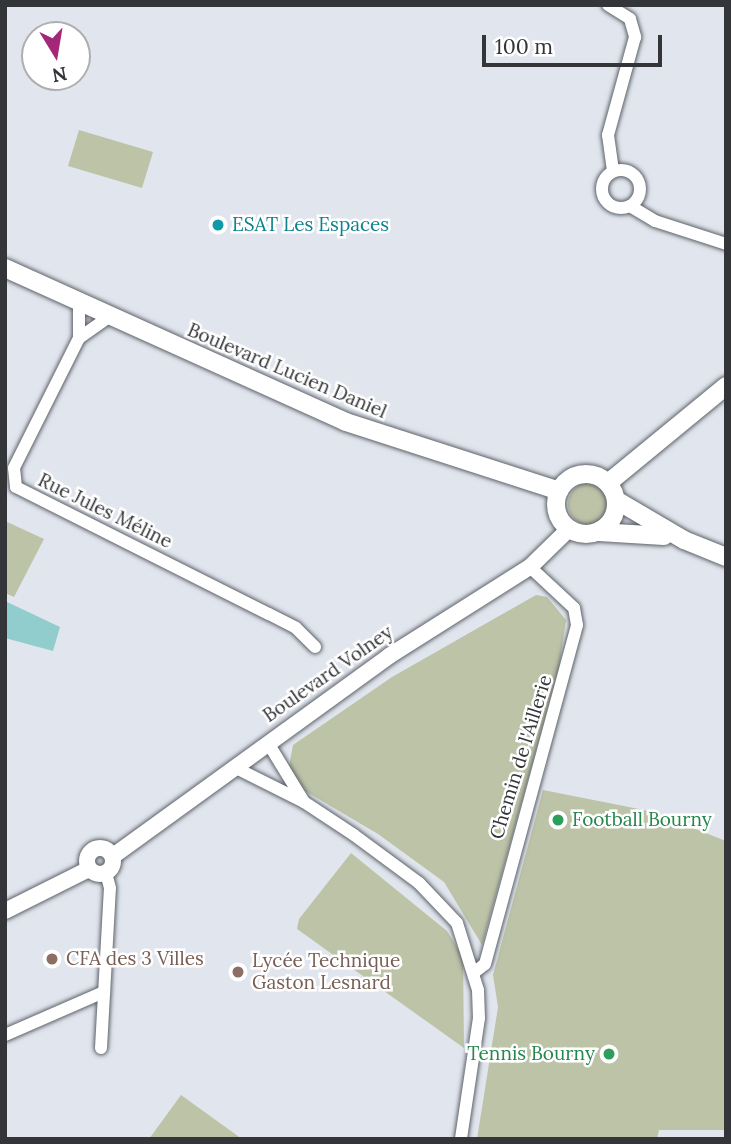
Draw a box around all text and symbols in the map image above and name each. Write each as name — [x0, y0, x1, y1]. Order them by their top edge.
north arrow — [21, 21, 91, 91]
scale bar — [486, 21, 666, 65]
text: 100 m — [495, 33, 553, 60]
text: N — [50, 61, 69, 88]
place label: ESAT Les Espaces — [232, 214, 389, 236]
marker: ESAT Les Espaces — [210, 217, 226, 233]
street label: Boulevard Lucien Daniel — [184, 319, 390, 423]
street label: Rue Jules Méline — [34, 469, 176, 553]
street label: Boulevard Volney — [259, 621, 397, 727]
street label: Chemin de l'Aillerie — [485, 672, 557, 842]
place label: Football Bourny — [572, 809, 712, 831]
marker: Football Bourny — [550, 812, 566, 828]
place label: CFA des 3 Villes — [66, 948, 204, 970]
place label: Lycée Technique Gaston Lesnard — [252, 950, 400, 994]
marker: CFA des 3 Villes — [44, 951, 60, 967]
marker: Lycée Technique Gaston Lesnard — [230, 964, 246, 980]
place label: Tennis Bourny — [467, 1043, 595, 1065]
marker: Tennis Bourny — [601, 1046, 617, 1062]

